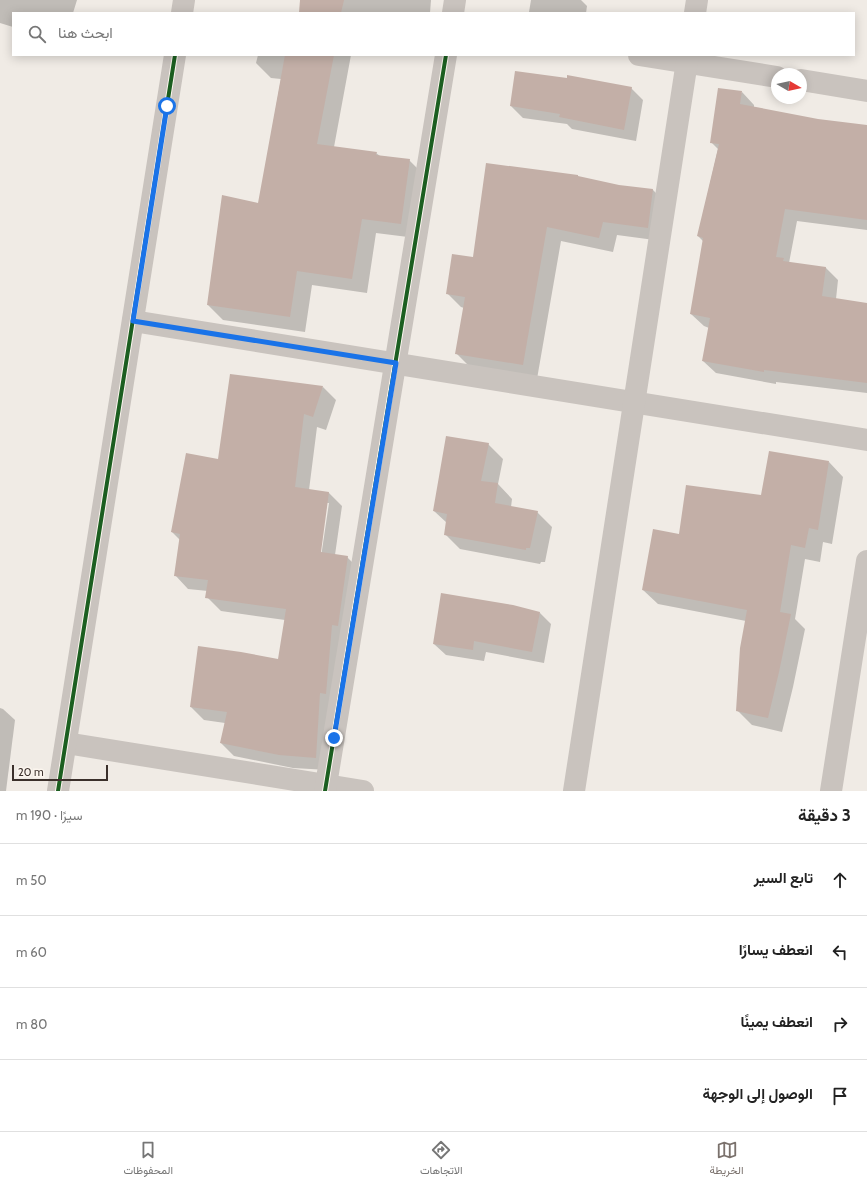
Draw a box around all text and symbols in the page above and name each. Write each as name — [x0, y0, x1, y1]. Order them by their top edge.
search box — [12, 12, 855, 56]
icon: search — [26, 23, 48, 45]
text: ابحث هنا — [58, 24, 113, 42]
north arrow — [771, 68, 807, 104]
route start — [158, 97, 176, 115]
route end — [325, 729, 343, 747]
scale bar — [12, 763, 108, 782]
text: 20 m — [18, 765, 44, 779]
text: 3 دقيقة — [798, 805, 851, 825]
text: سيرًا · 190 m — [16, 807, 83, 823]
text: تابع السير — [754, 869, 813, 887]
icon: ahead — [829, 869, 851, 891]
text: 50 m — [16, 872, 46, 888]
text: انعطف يسارًا — [739, 941, 813, 959]
icon: left — [829, 941, 851, 963]
text: 60 m — [16, 944, 47, 960]
text: انعطف يمينًا — [740, 1013, 813, 1031]
icon: right — [829, 1013, 851, 1035]
text: 80 m — [16, 1016, 47, 1032]
text: الوصول إلى الوجهة — [703, 1085, 813, 1103]
icon: arrive — [829, 1085, 851, 1107]
tab: المحفوظات — [123, 1139, 173, 1180]
tab: الاتجاهات — [420, 1139, 463, 1180]
tab: الخريطة — [710, 1139, 744, 1180]

